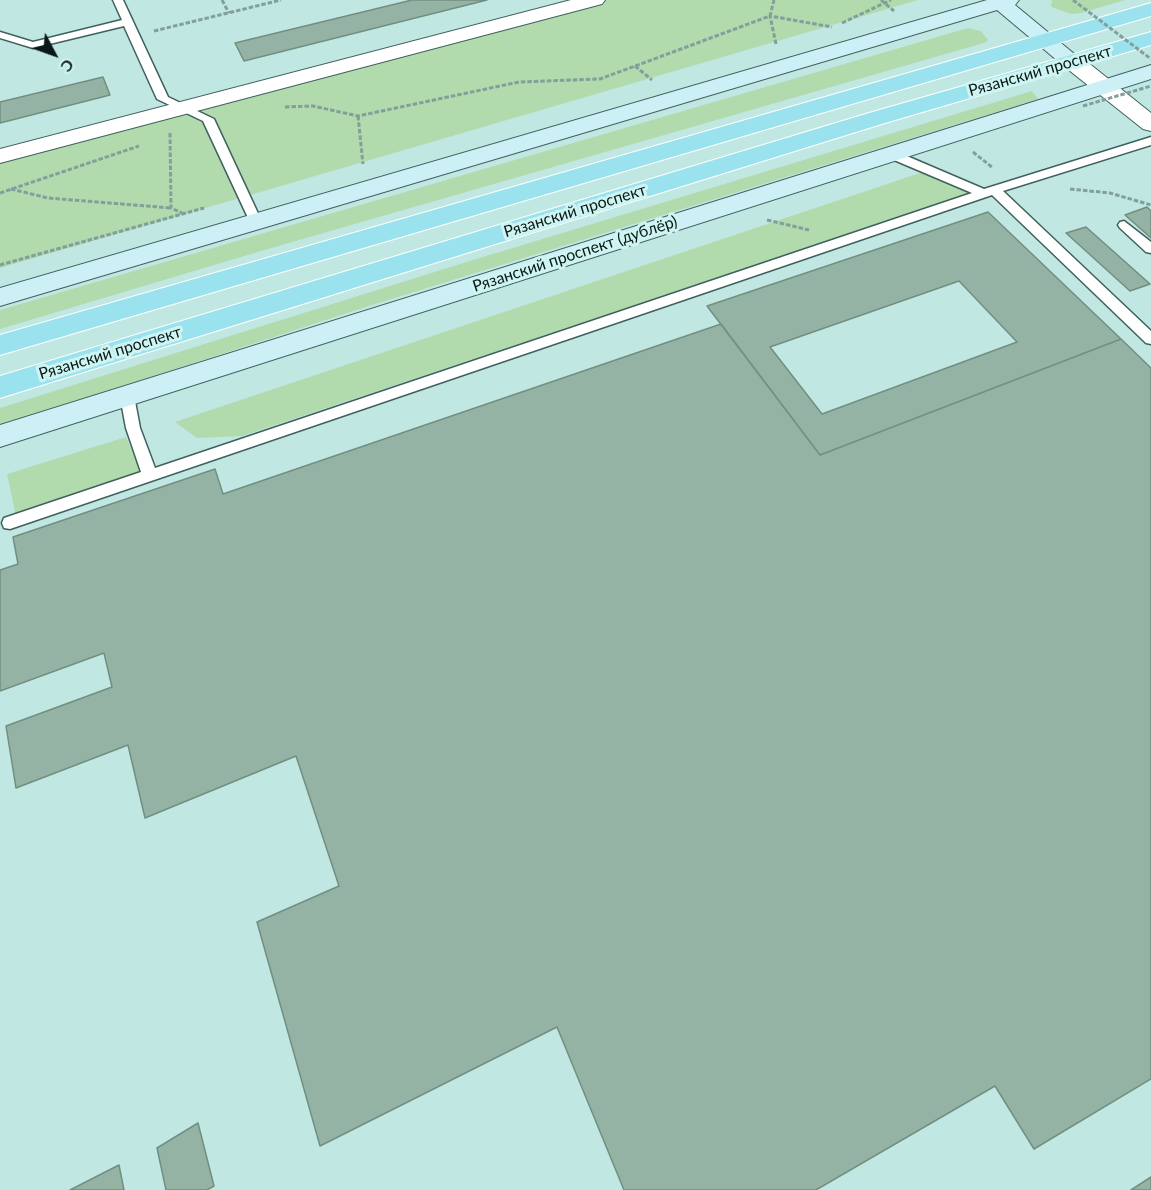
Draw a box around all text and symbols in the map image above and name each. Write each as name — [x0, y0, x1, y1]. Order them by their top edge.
north arrow — [24, 24, 84, 84]
street label: Рязанский проспект — [966, 41, 1114, 101]
text: С — [57, 56, 79, 76]
street label: Рязанский проспект — [501, 180, 649, 242]
street label: Рязанский проспект (дублёр) — [470, 212, 680, 296]
street label: Рязанский проспект — [36, 322, 184, 384]

